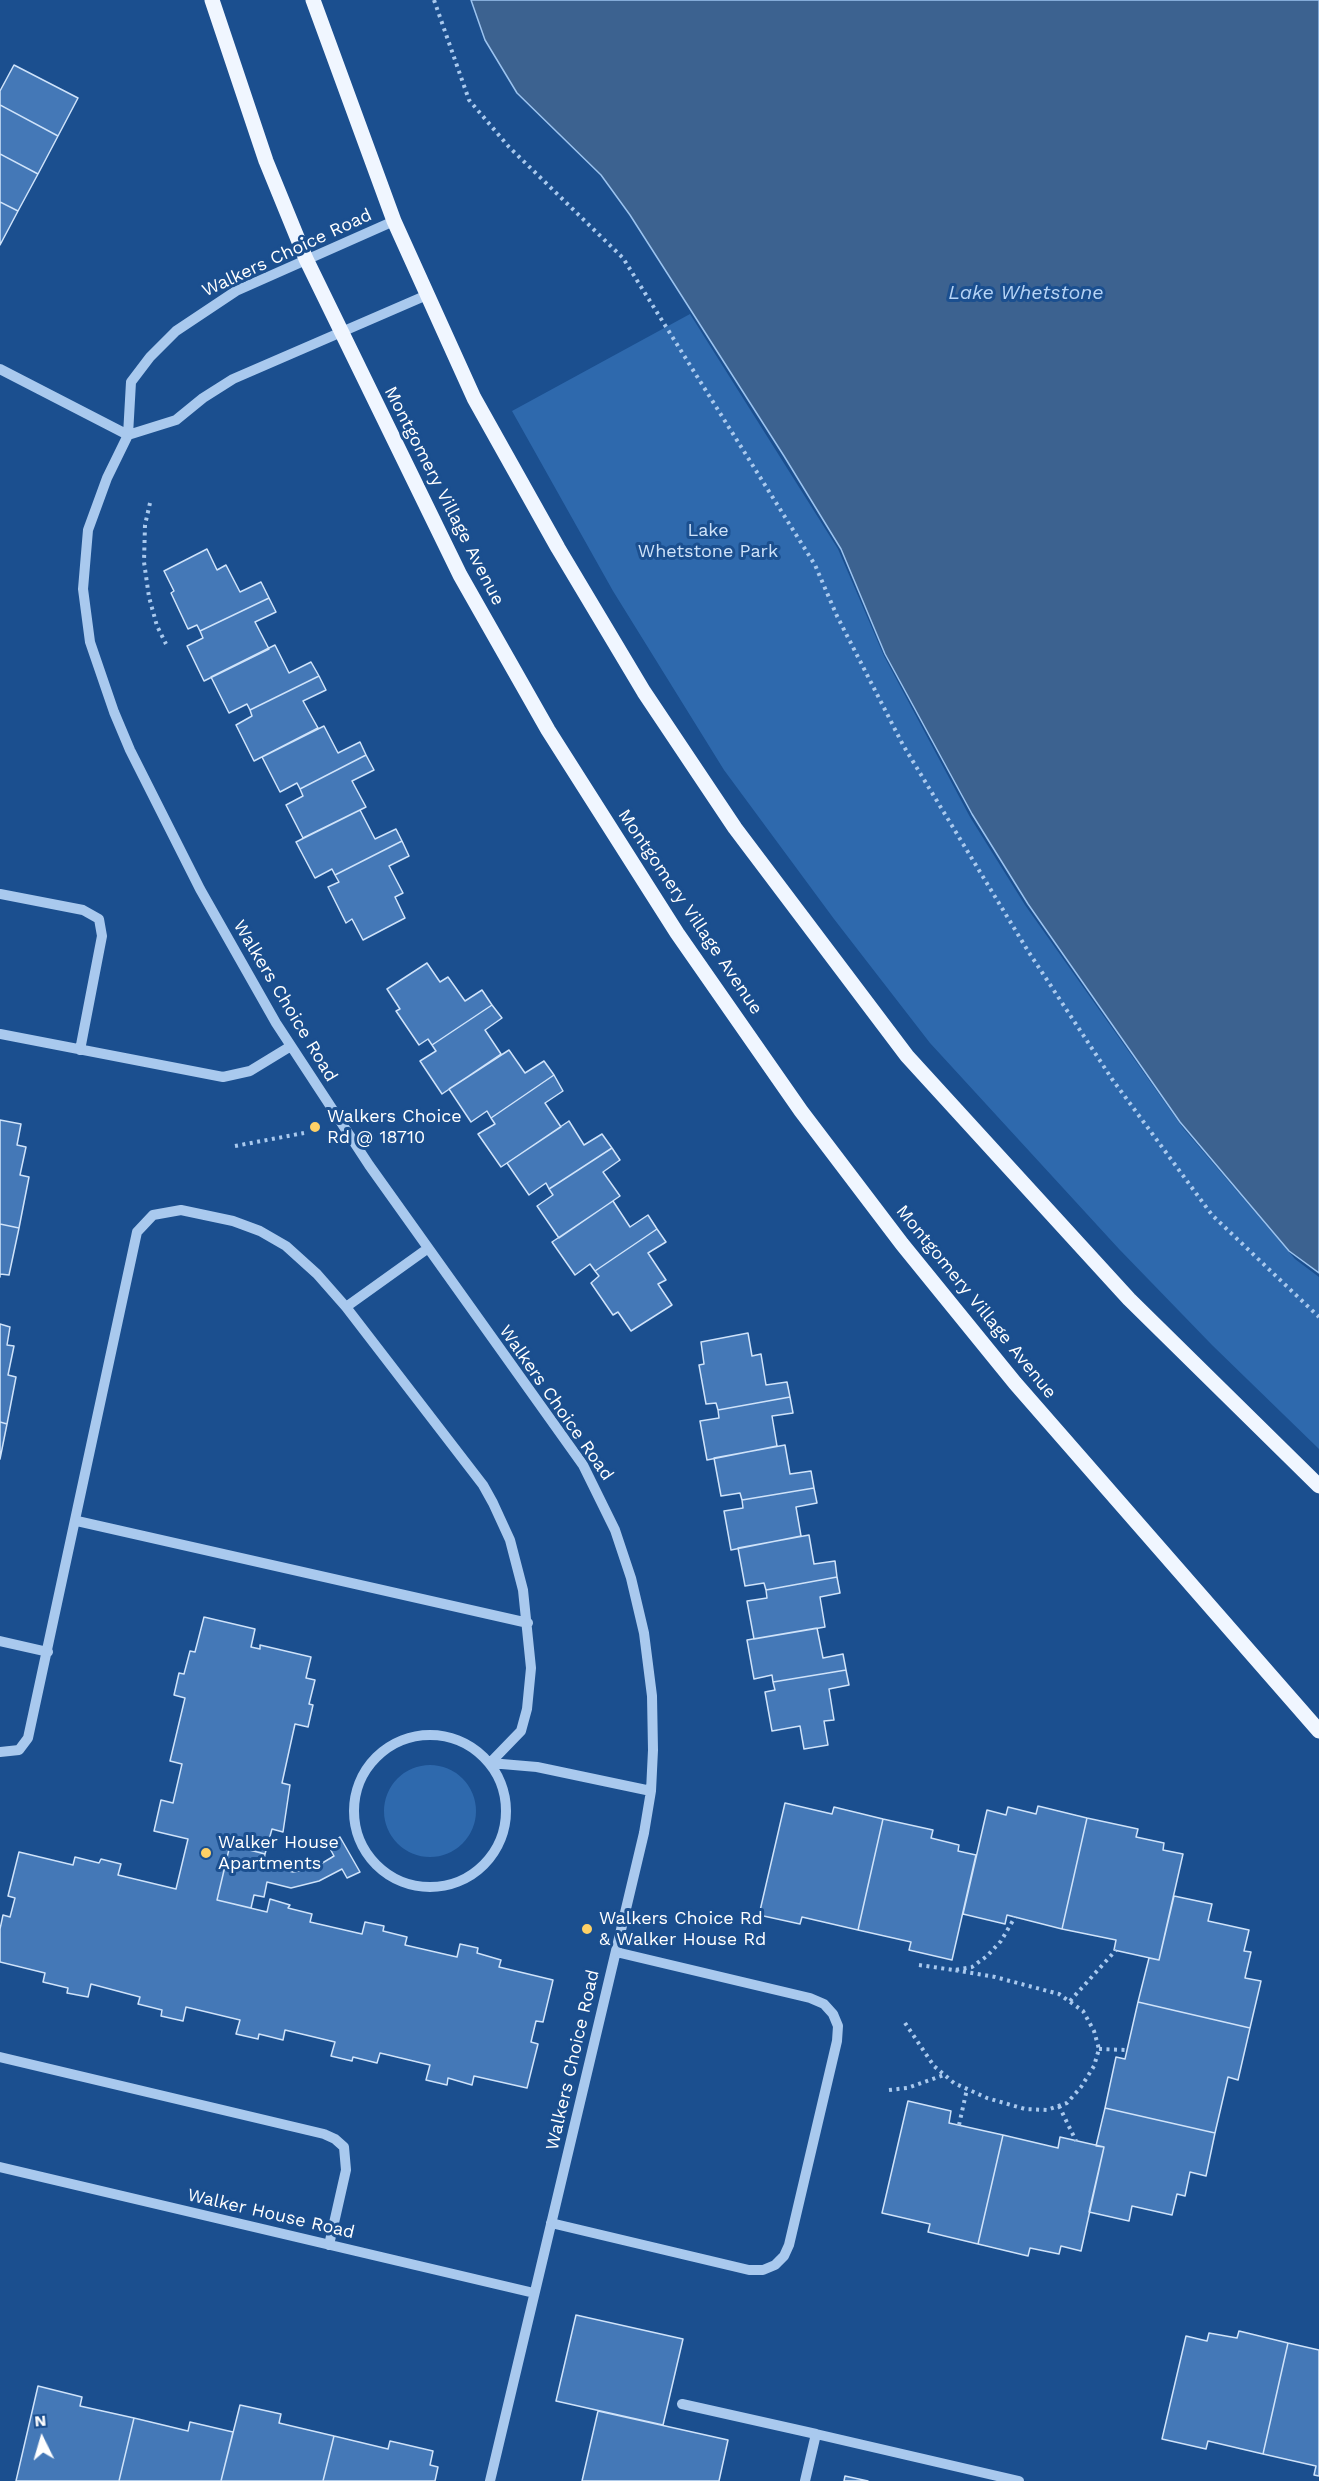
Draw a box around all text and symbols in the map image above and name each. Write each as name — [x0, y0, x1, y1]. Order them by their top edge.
street label: Walkers Choice Road — [199, 204, 375, 302]
water label: Lake Whetstone — [948, 281, 1104, 305]
street label: Montgomery Village Avenue — [379, 383, 509, 609]
park label: Lake Whetstone Park — [638, 520, 778, 562]
street label: Montgomery Village Avenue — [613, 805, 767, 1019]
street label: Walkers Choice Road — [228, 916, 342, 1086]
place label: Walkers Choice Rd @ 18710 — [327, 1106, 462, 1148]
marker: Walkers Choice Rd @ 18710 — [308, 1120, 322, 1134]
street label: Montgomery Village Avenue — [891, 1201, 1061, 1403]
street label: Walkers Choice Road — [494, 1321, 618, 1485]
place label: Walker House Apartments — [218, 1832, 339, 1874]
marker: Walker House Apartments — [199, 1846, 213, 1860]
place label: Walkers Choice Rd & Walker House Rd — [599, 1908, 766, 1950]
marker: Walkers Choice Rd & Walker House Rd — [580, 1922, 594, 1936]
street label: Walkers Choice Road — [542, 1968, 604, 2152]
street label: Walker House Road — [185, 2184, 357, 2244]
north arrow — [12, 2409, 72, 2469]
text: N — [34, 2411, 47, 2431]

